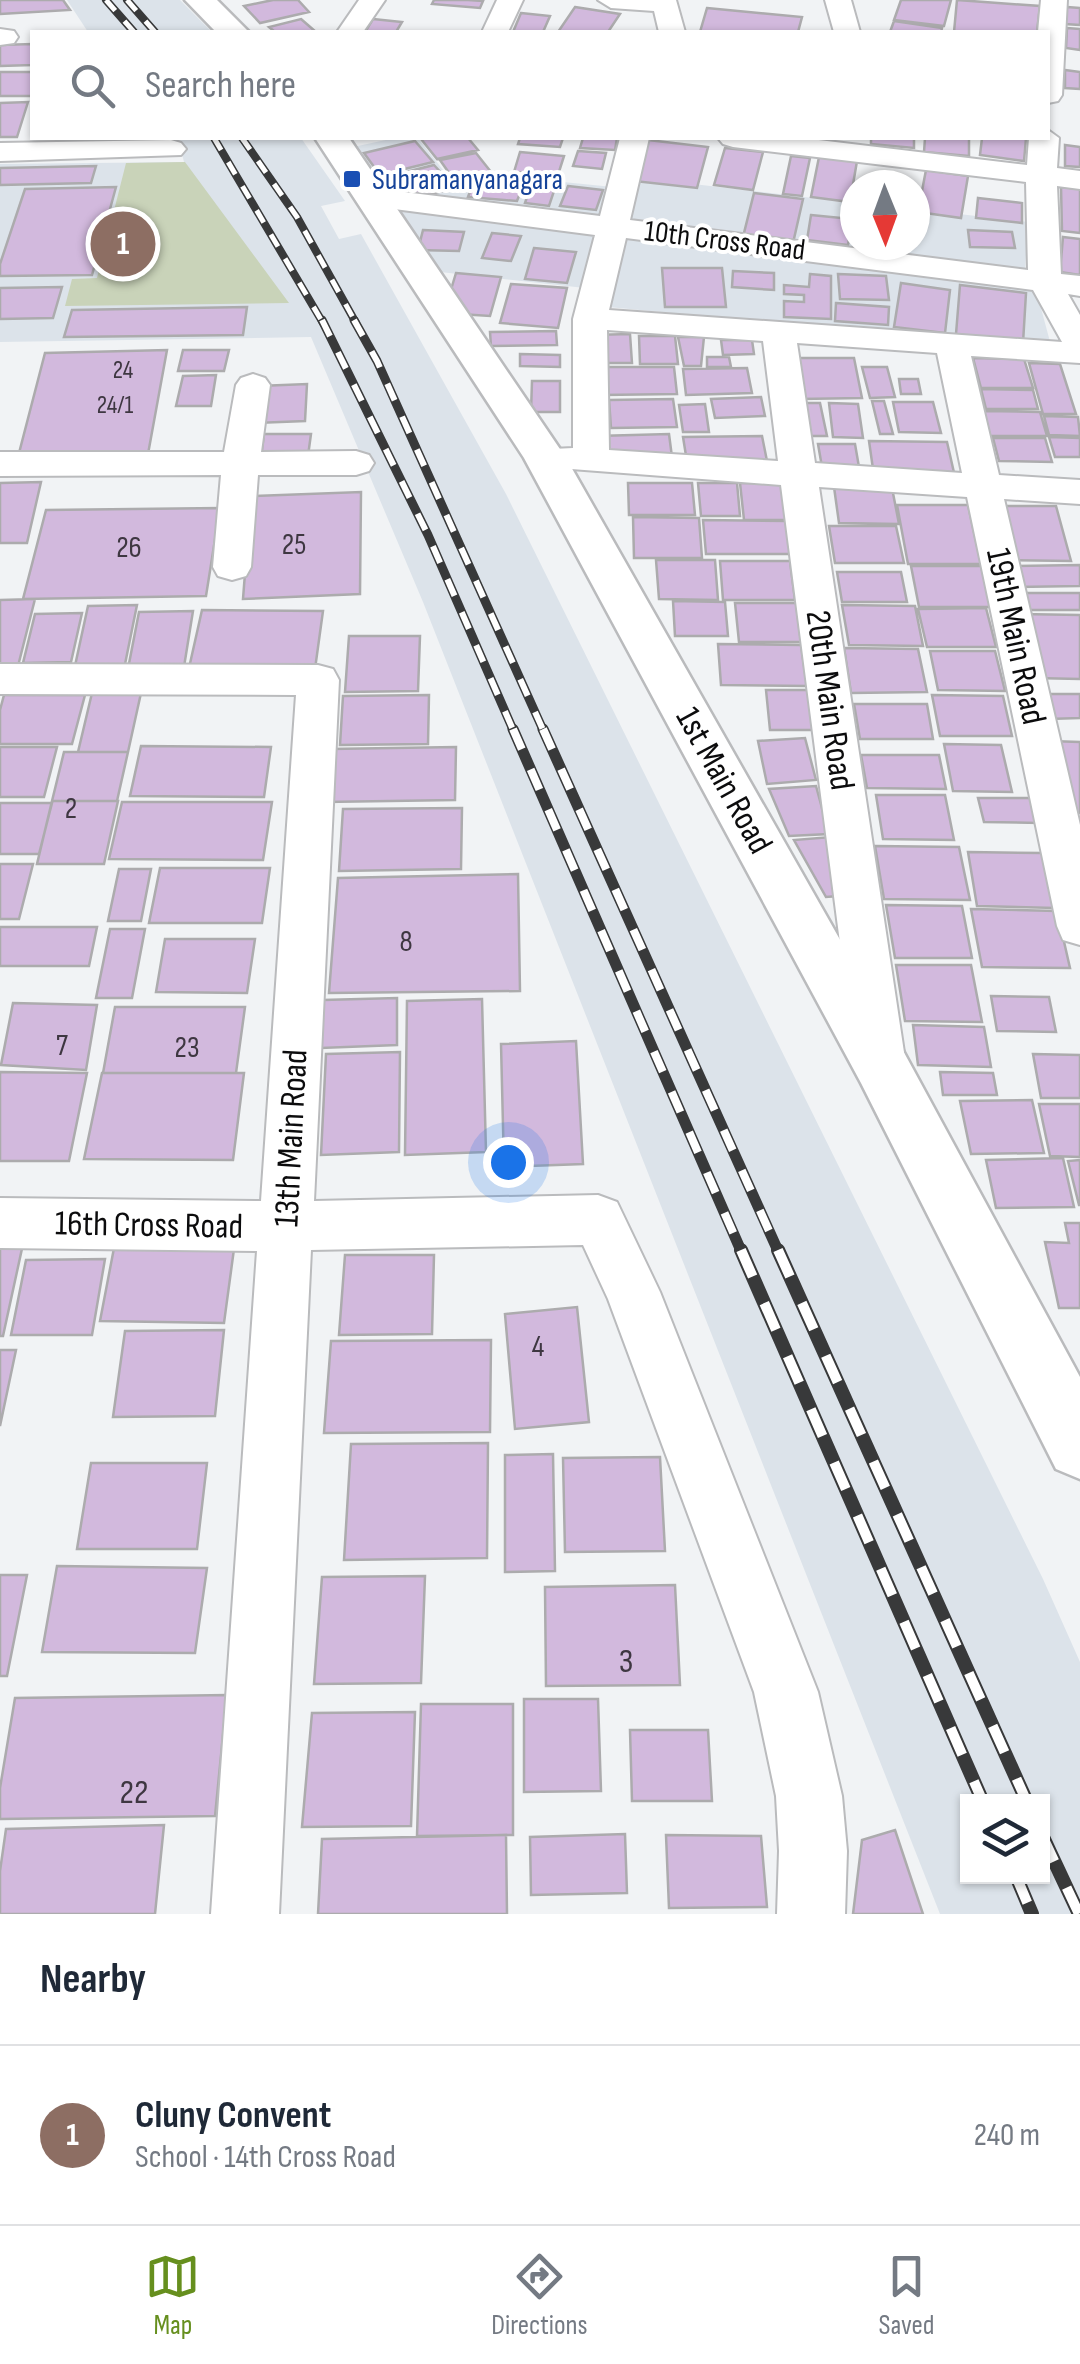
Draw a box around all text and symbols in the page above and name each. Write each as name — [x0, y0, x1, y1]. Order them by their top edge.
search box — [30, 30, 1050, 140]
icon: search — [65, 58, 120, 113]
text: Search here — [145, 63, 296, 108]
place label: Subramanyanagara — [372, 162, 563, 198]
marker: Subramanyanagara — [341, 168, 363, 190]
north arrow — [840, 170, 930, 260]
pin: 1 — [90, 206, 156, 282]
street label: 10th Cross Road — [642, 213, 807, 269]
house number: 24 — [113, 355, 133, 386]
house number: 24/1 — [97, 390, 134, 421]
house number: 25 — [282, 527, 306, 563]
house number: 26 — [116, 530, 142, 566]
street label: 19th Main Road — [976, 544, 1055, 728]
street label: 20th Main Road — [796, 608, 863, 793]
street label: 1st Main Road — [666, 700, 781, 861]
house number: 2 — [65, 791, 77, 827]
house number: 8 — [399, 924, 413, 960]
house number: 7 — [56, 1028, 68, 1064]
house number: 23 — [175, 1030, 200, 1066]
street label: 13th Main Road — [265, 1048, 318, 1228]
your location — [483, 1137, 534, 1188]
street label: 16th Cross Road — [54, 1202, 243, 1249]
house number: 4 — [532, 1329, 544, 1365]
house number: 3 — [619, 1640, 633, 1683]
house number: 22 — [120, 1771, 148, 1814]
map controls — [960, 1794, 1050, 1884]
button: layers — [960, 1794, 1050, 1884]
text: Nearby — [40, 1954, 146, 2005]
text: Cluny Convent — [135, 2093, 331, 2138]
text: 1 — [66, 2116, 79, 2155]
text: 240 m — [974, 2116, 1040, 2155]
text: School · 14th Cross Road — [135, 2138, 396, 2177]
tab: Map — [145, 2249, 200, 2342]
tab: Directions — [491, 2249, 588, 2342]
tab: Saved — [878, 2249, 935, 2342]

